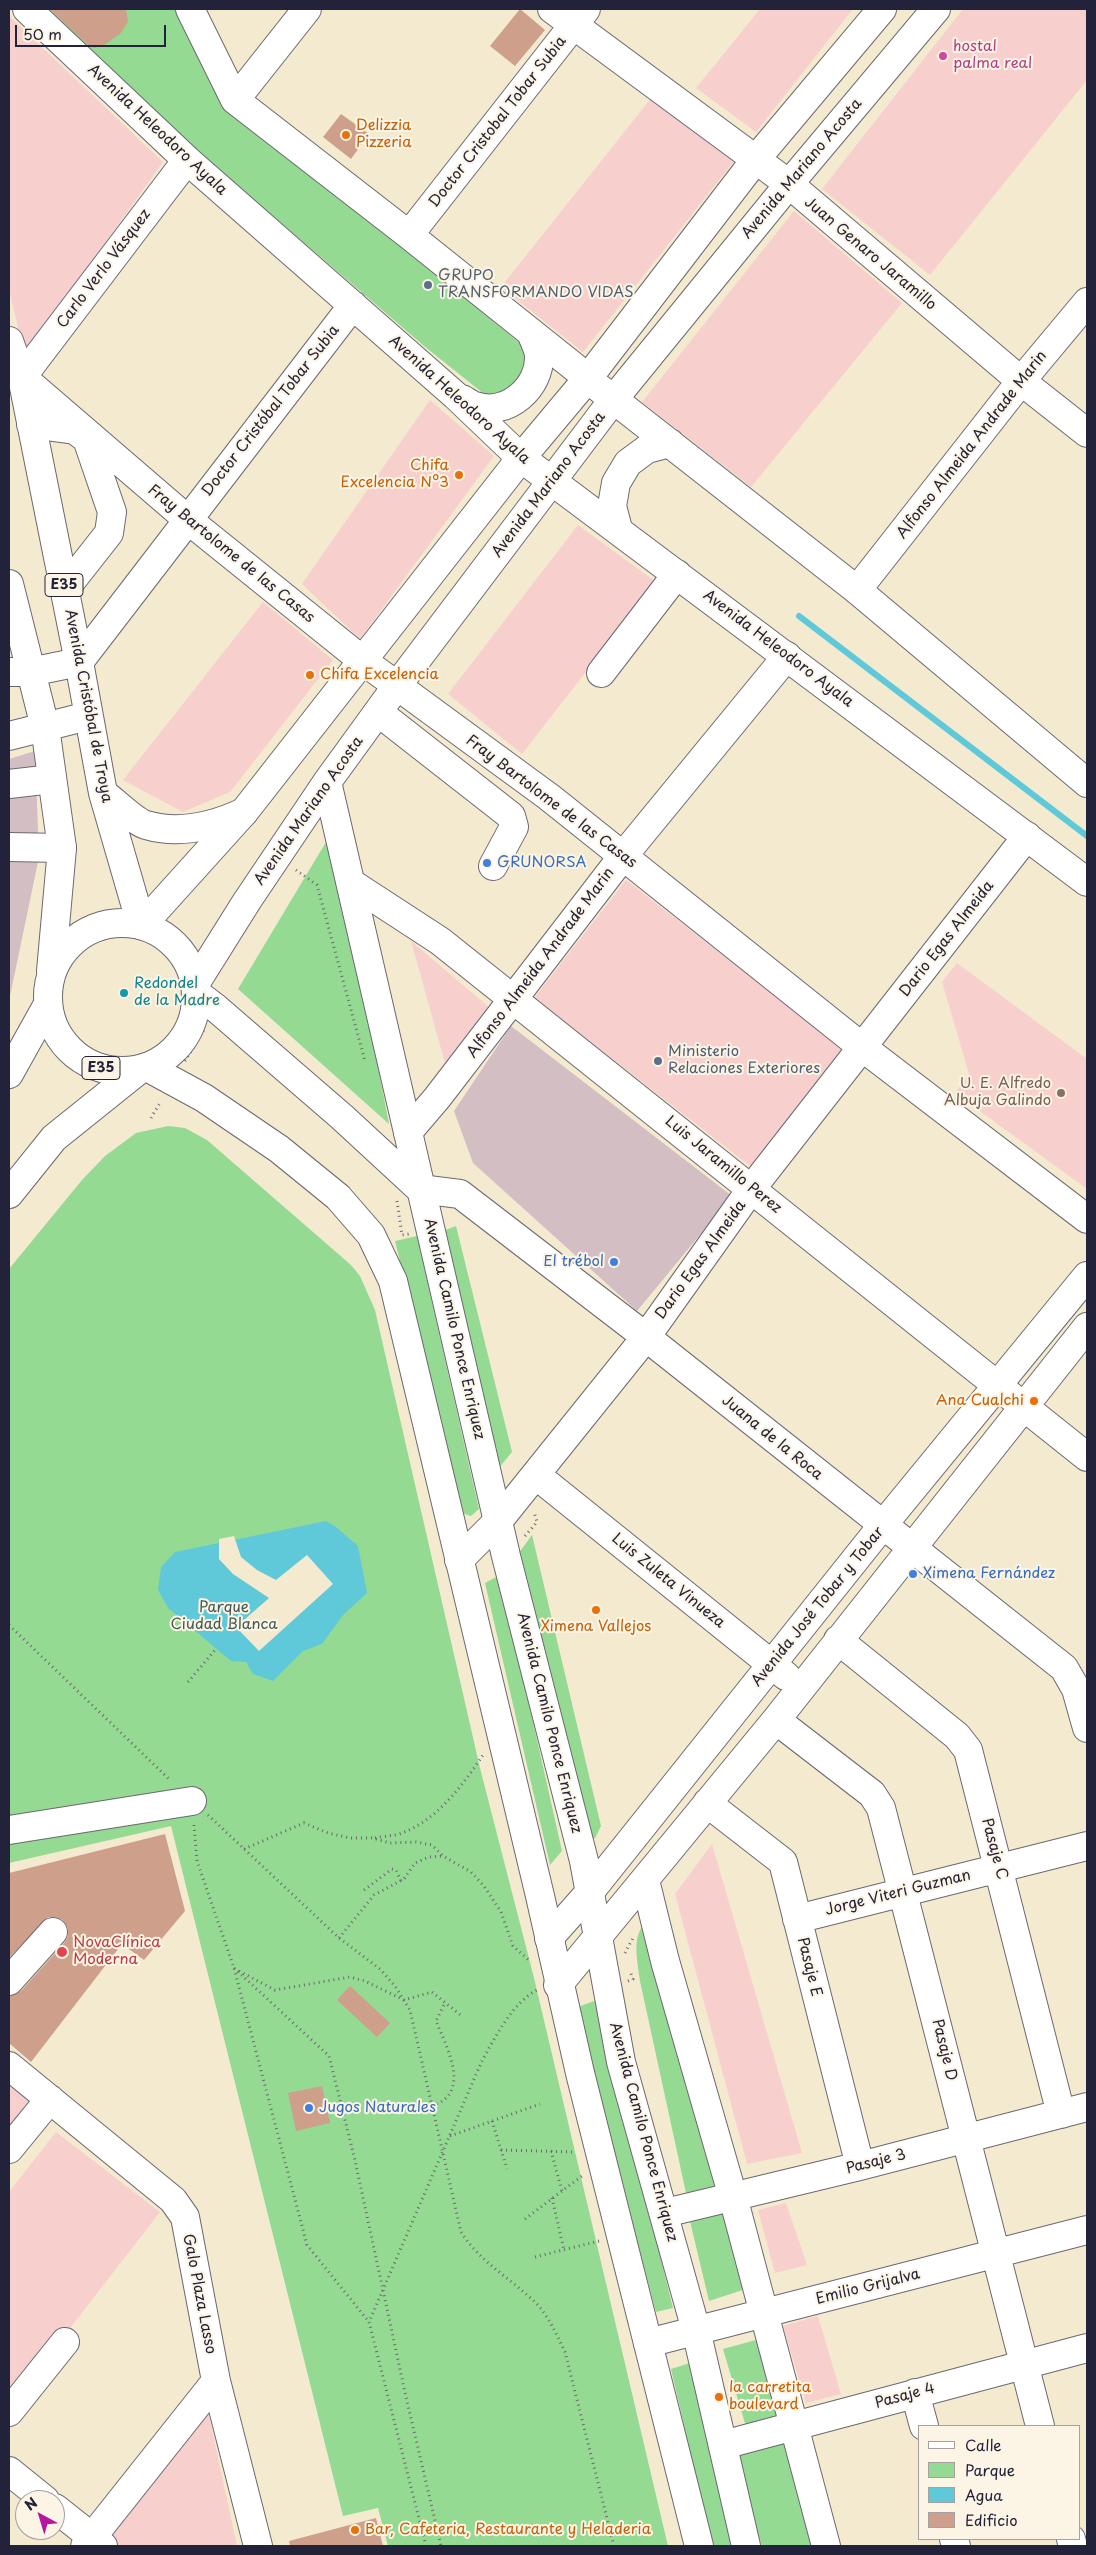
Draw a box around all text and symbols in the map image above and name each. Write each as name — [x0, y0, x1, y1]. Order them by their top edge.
scale bar — [18, 15, 169, 47]
text: 50 m — [23, 22, 62, 45]
street label: Doctor Cristobal Tobar Subia — [425, 33, 571, 211]
place label: hostal palma real — [953, 38, 1032, 73]
marker: hostal palma real — [937, 50, 949, 62]
street label: Avenida Heleodoro Ayala — [84, 61, 230, 199]
street label: Avenida Mariano Acosta — [738, 95, 866, 243]
place label: Delizzia Pizzeria — [356, 117, 412, 152]
marker: Delizzia Pizzeria — [340, 129, 352, 141]
street label: Juan Genaro Jaramillo — [800, 194, 940, 314]
street label: Carlo Verlo Vásquez — [53, 206, 155, 332]
place label: GRUPO TRANSFORMANDO VIDAS — [438, 267, 634, 302]
marker: GRUPO TRANSFORMANDO VIDAS — [422, 279, 434, 291]
street label: Doctor Cristóbal Tobar Subia — [198, 322, 344, 500]
street label: Avenida Heleodoro Ayala — [385, 332, 533, 468]
street label: Alfonso Almeida Andrade Marin — [893, 348, 1051, 542]
street label: Avenida Mariano Acosta — [488, 409, 610, 561]
place label: Chifa Excelencia Nº3 — [341, 457, 449, 492]
marker: Chifa Excelencia Nº3 — [453, 469, 465, 481]
street label: Fray Bartolome de las Casas — [144, 481, 318, 627]
road number: E35 — [45, 574, 83, 596]
street label: Avenida Heleodoro Ayala — [699, 587, 857, 711]
street label: Avenida Cristóbal de Troya — [60, 608, 116, 804]
place label: Chifa Excelencia — [320, 666, 439, 684]
marker: Chifa Excelencia — [304, 669, 316, 681]
street label: Fray Bartolome de las Casas — [462, 732, 640, 872]
street label: Avenida Mariano Acosta — [251, 733, 367, 889]
place label: GRUNORSA — [497, 854, 586, 872]
marker: GRUNORSA — [481, 857, 493, 869]
street label: Alfonso Almeida Andrade Marin — [464, 864, 618, 1062]
street label: Dario Egas Almeida — [896, 877, 998, 1001]
place label: Redondel de la Madre — [134, 975, 220, 1010]
marker: Redondel de la Madre — [118, 987, 130, 999]
place label: Ministerio Relaciones Exteriores — [668, 1043, 820, 1078]
marker: Ministerio Relaciones Exteriores — [652, 1055, 664, 1067]
road number: E35 — [82, 1056, 120, 1080]
place label: U. E. Alfredo Albuja Galindo — [944, 1075, 1051, 1110]
marker: U. E. Alfredo Albuja Galindo — [1055, 1087, 1067, 1099]
street label: Luis Jaramillo Perez — [661, 1113, 785, 1217]
street label: Dario Egas Almeida — [652, 1197, 750, 1323]
street label: Avenida Camilo Ponce Enriquez — [420, 1217, 488, 1441]
place label: El trébol — [543, 1253, 604, 1271]
marker: El trébol — [608, 1256, 620, 1268]
street label: Juana de la Roca — [718, 1392, 826, 1484]
place label: Ana Cualchi — [936, 1392, 1024, 1410]
marker: Ana Cualchi — [1028, 1395, 1040, 1407]
street label: Avenida José Tobar y Tobar — [748, 1524, 888, 1690]
street label: Luis Zuleta Vinueza — [608, 1530, 728, 1632]
place label: Ximena Fernández — [923, 1565, 1055, 1583]
marker: Ximena Fernández — [907, 1568, 919, 1580]
park label: Parque Ciudad Blanca — [170, 1599, 278, 1634]
marker: Ximena Vallejos — [590, 1604, 602, 1616]
street label: Avenida Camilo Ponce Enriquez — [513, 1611, 585, 1835]
place label: Ximena Vallejos — [541, 1618, 651, 1636]
street label: Pasaje C — [977, 1816, 1011, 1882]
street label: Jorge Viteri Guzman — [823, 1866, 973, 1920]
place label: NovaClínica Moderna — [73, 1934, 161, 1969]
street label: Pasaje E — [793, 1935, 825, 1999]
marker: NovaClínica Moderna — [55, 1945, 69, 1959]
street label: Pasaje D — [928, 2017, 960, 2083]
street label: Avenida Camilo Ponce Enriquez — [605, 2020, 681, 2244]
place label: Jugos Naturales — [319, 2099, 436, 2117]
marker: Jugos Naturales — [303, 2102, 315, 2114]
street label: Pasaje 3 — [844, 2146, 908, 2178]
street label: Galo Plaza Lasso — [179, 2232, 219, 2356]
street label: Emilio Grijalva — [814, 2265, 922, 2309]
place label: la carretita boulevard — [729, 2379, 811, 2414]
street label: Pasaje 4 — [873, 2379, 937, 2413]
marker: la carretita boulevard — [713, 2391, 725, 2403]
legend — [918, 2425, 1081, 2540]
text: Calle — [965, 2433, 1002, 2456]
text: Parque — [965, 2458, 1015, 2481]
text: Agua — [965, 2483, 1003, 2506]
north arrow — [15, 2490, 65, 2540]
text: N — [20, 2492, 42, 2515]
text: Edificio — [965, 2508, 1018, 2531]
place label: Bar, Cafeteria, Restaurante y Heladeria — [365, 2521, 651, 2539]
marker: Bar, Cafeteria, Restaurante y Heladeria — [349, 2524, 361, 2536]

